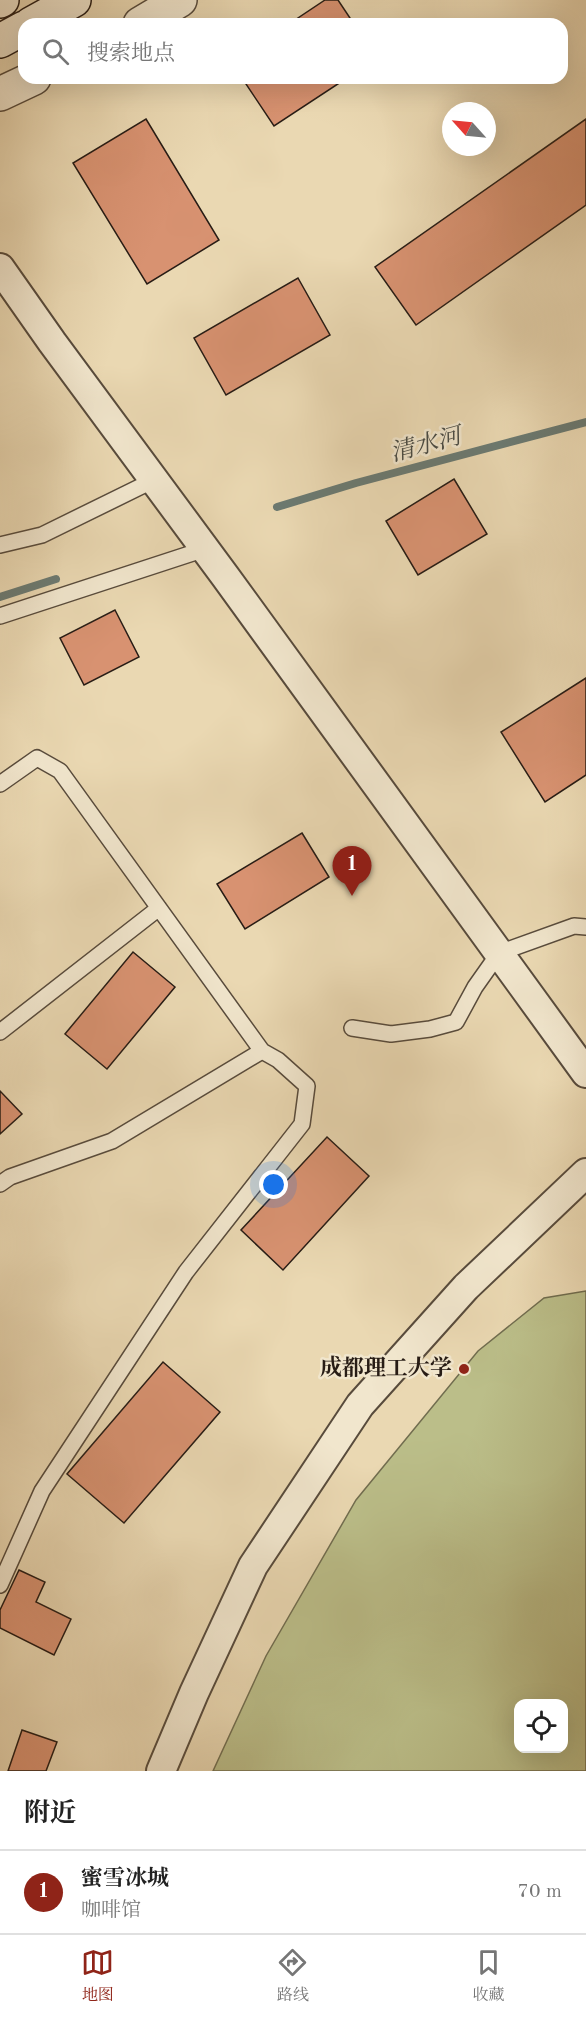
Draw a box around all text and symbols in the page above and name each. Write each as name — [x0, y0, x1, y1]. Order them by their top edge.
search box — [18, 18, 568, 84]
icon: search — [39, 35, 72, 68]
text: 搜索地点 — [87, 43, 175, 65]
north arrow — [442, 102, 496, 156]
water label: 清水河 — [387, 421, 468, 467]
pin: 1 — [332, 846, 372, 896]
your location — [259, 1170, 288, 1199]
place label: 成都理工大学 — [320, 1355, 452, 1380]
marker: 成都理工大学 — [457, 1362, 471, 1376]
map controls — [514, 1699, 568, 1753]
button: locate — [514, 1699, 568, 1753]
text: 附近 — [24, 1801, 76, 1827]
text: 蜜雪冰城 — [81, 1868, 169, 1890]
text: 1 — [38, 1882, 49, 1902]
text: 70 m — [517, 1882, 562, 1902]
text: 咖啡馆 — [81, 1901, 141, 1921]
tab: 地图 — [81, 1946, 114, 2006]
tab: 路线 — [276, 1946, 309, 2006]
tab: 收藏 — [472, 1946, 505, 2006]

